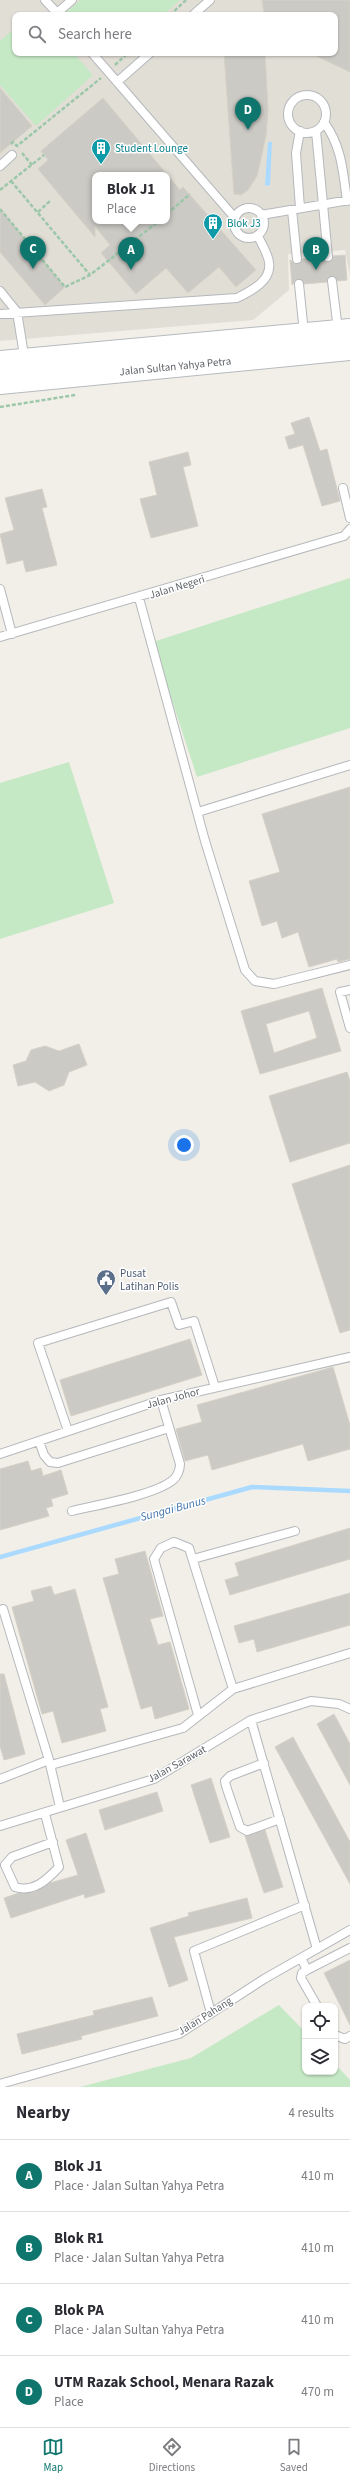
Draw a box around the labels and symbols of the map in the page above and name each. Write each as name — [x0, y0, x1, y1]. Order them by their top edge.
pin: D — [235, 97, 261, 130]
building icon: Student Lounge — [90, 137, 112, 165]
place label: Student Lounge — [115, 141, 188, 156]
building icon: Blok J3 — [202, 212, 224, 240]
place label: Blok J3 — [227, 216, 261, 231]
pin: C — [20, 236, 46, 269]
pin: A — [118, 237, 144, 270]
pin: B — [303, 237, 329, 270]
street label: Jalan Sultan Yahya Petra — [119, 353, 232, 379]
street label: Jalan Negeri — [147, 571, 207, 603]
your location — [174, 1135, 194, 1155]
place label: Pusat Latihan Polis — [120, 1266, 179, 1294]
public building icon: Pusat Latihan Polis — [95, 1268, 117, 1296]
street label: Jalan Johor — [145, 1384, 201, 1412]
water label: Sungai Bunus — [138, 1492, 208, 1526]
street label: Jalan Sarawat — [145, 1742, 209, 1786]
street label: Jalan Pahang — [175, 1993, 236, 2039]

